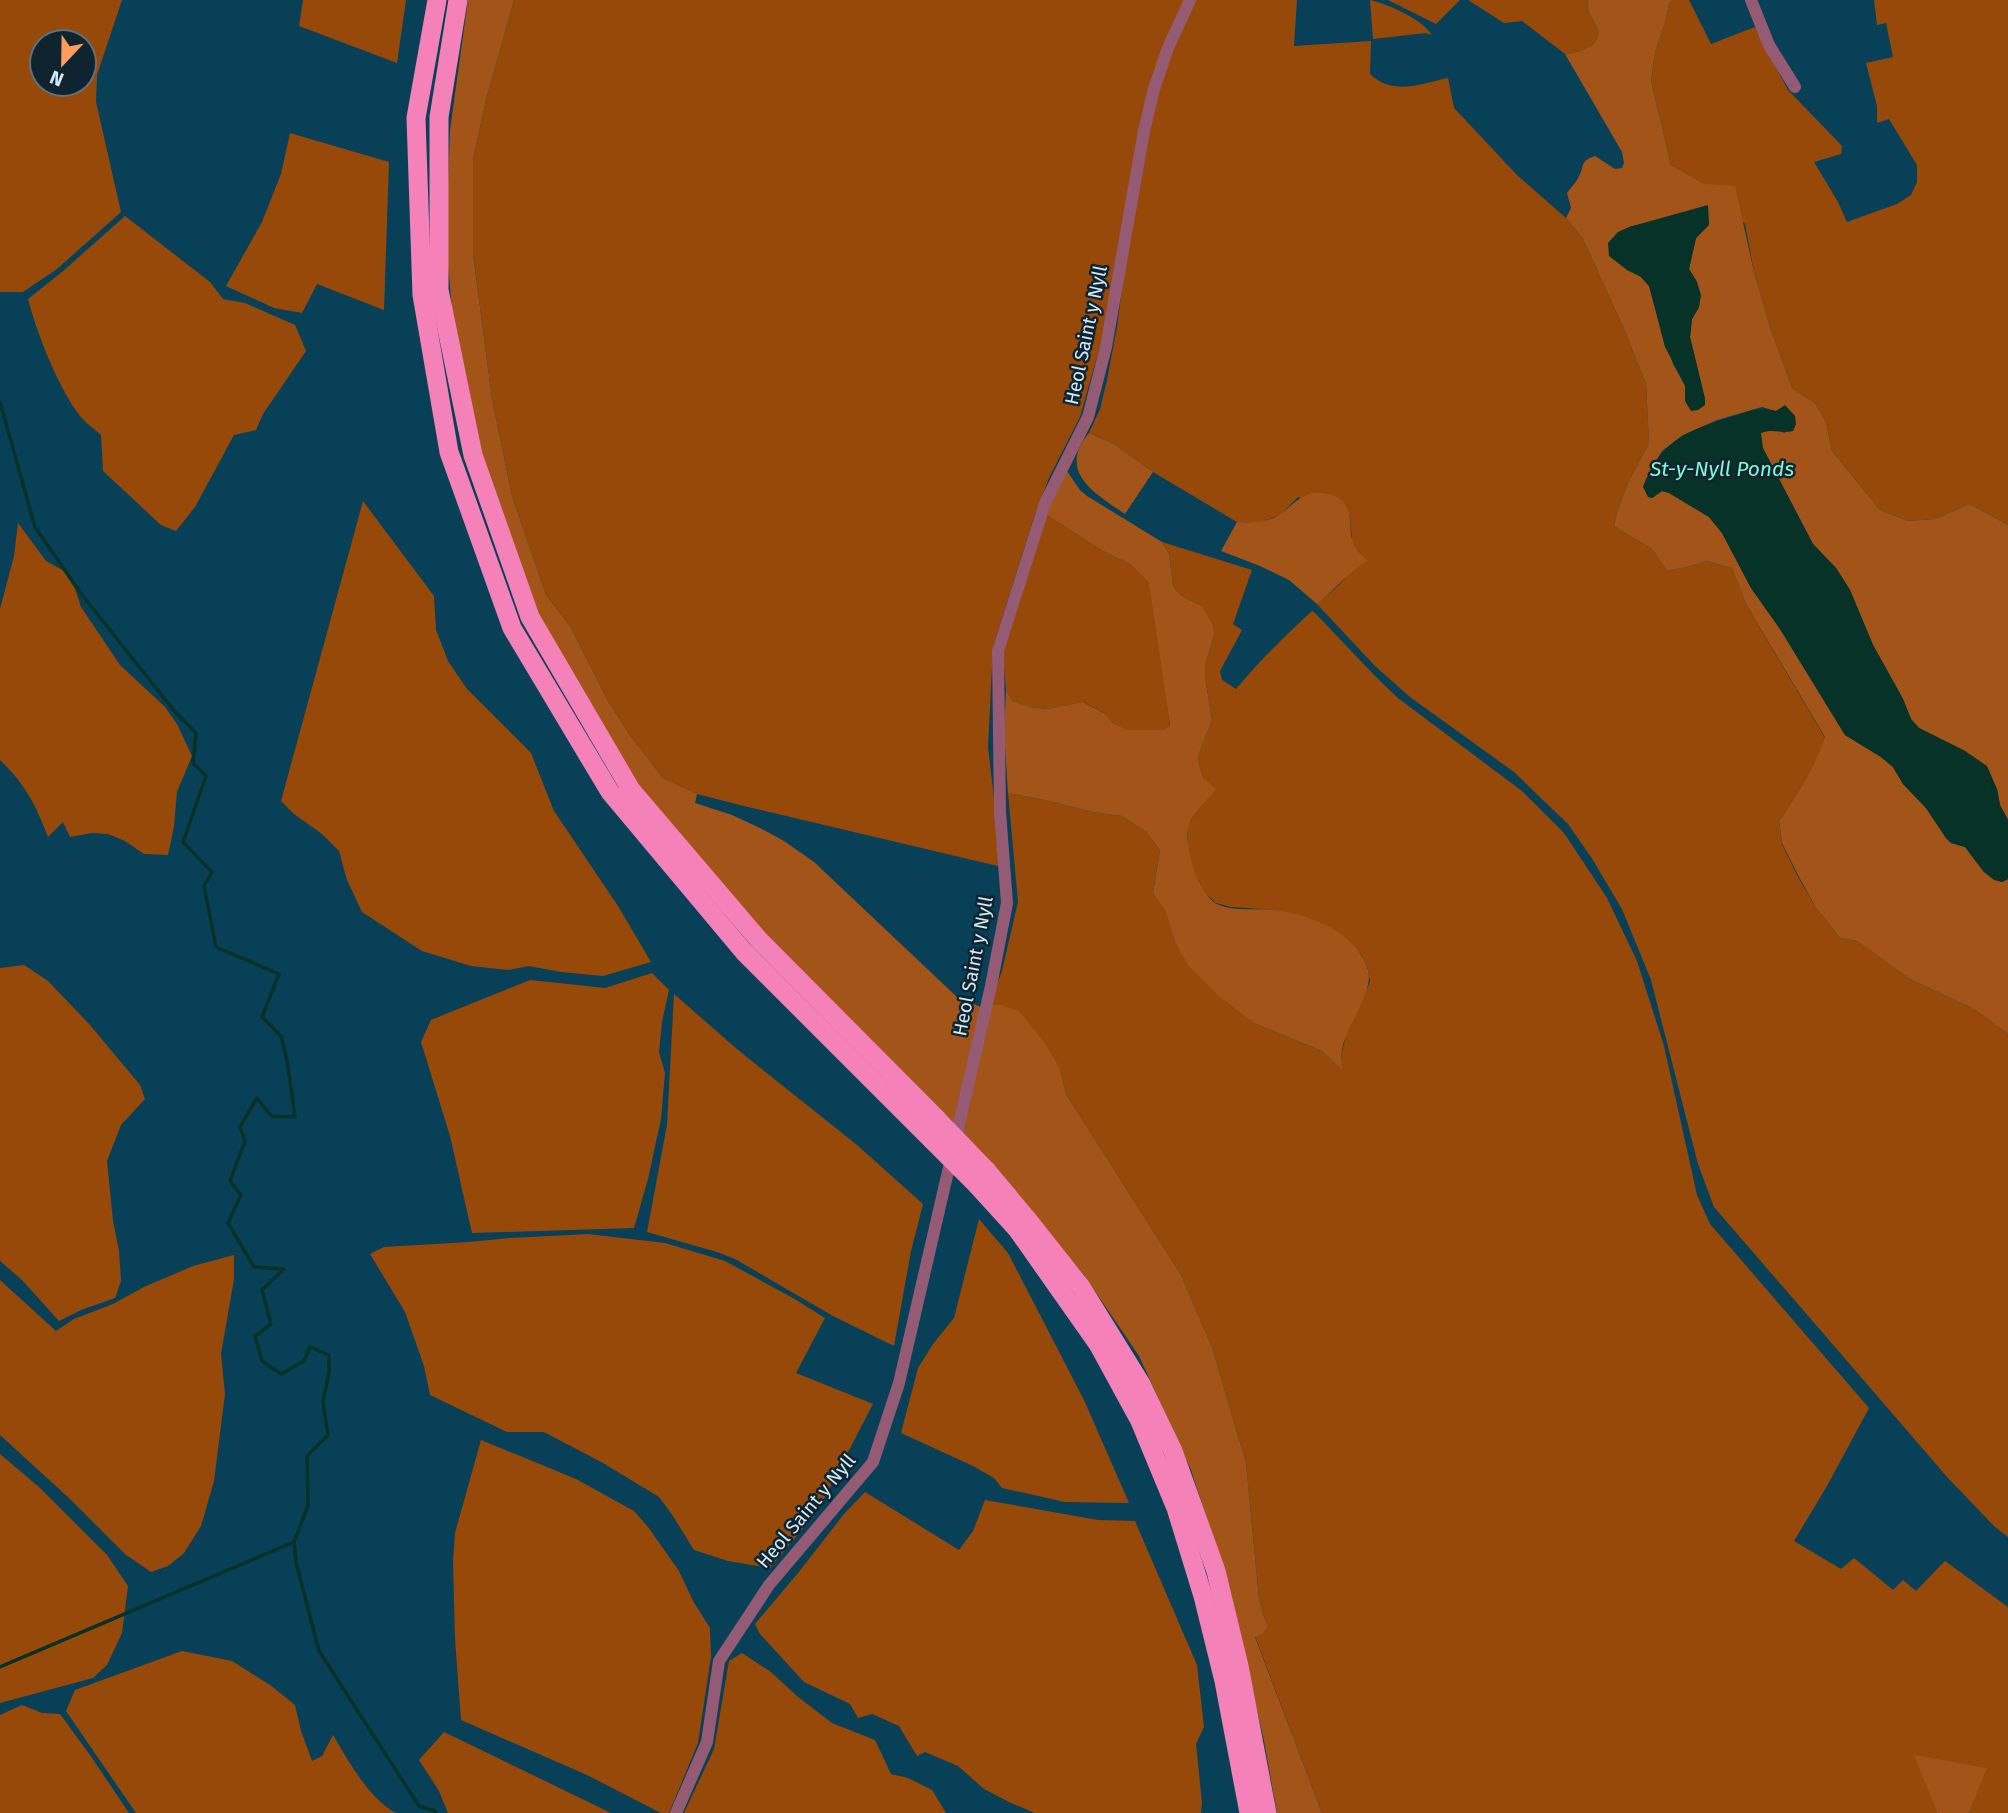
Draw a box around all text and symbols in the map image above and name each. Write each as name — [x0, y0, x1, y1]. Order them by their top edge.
north arrow — [28, 28, 98, 98]
text: N — [47, 65, 67, 91]
street label: Heol Saint y Nyll — [1060, 263, 1112, 407]
water label: St-y-Nyll Ponds — [1649, 456, 1794, 482]
street label: Heol Saint y Nyll — [948, 894, 998, 1038]
street label: Heol Saint y Nyll — [752, 1449, 861, 1573]

